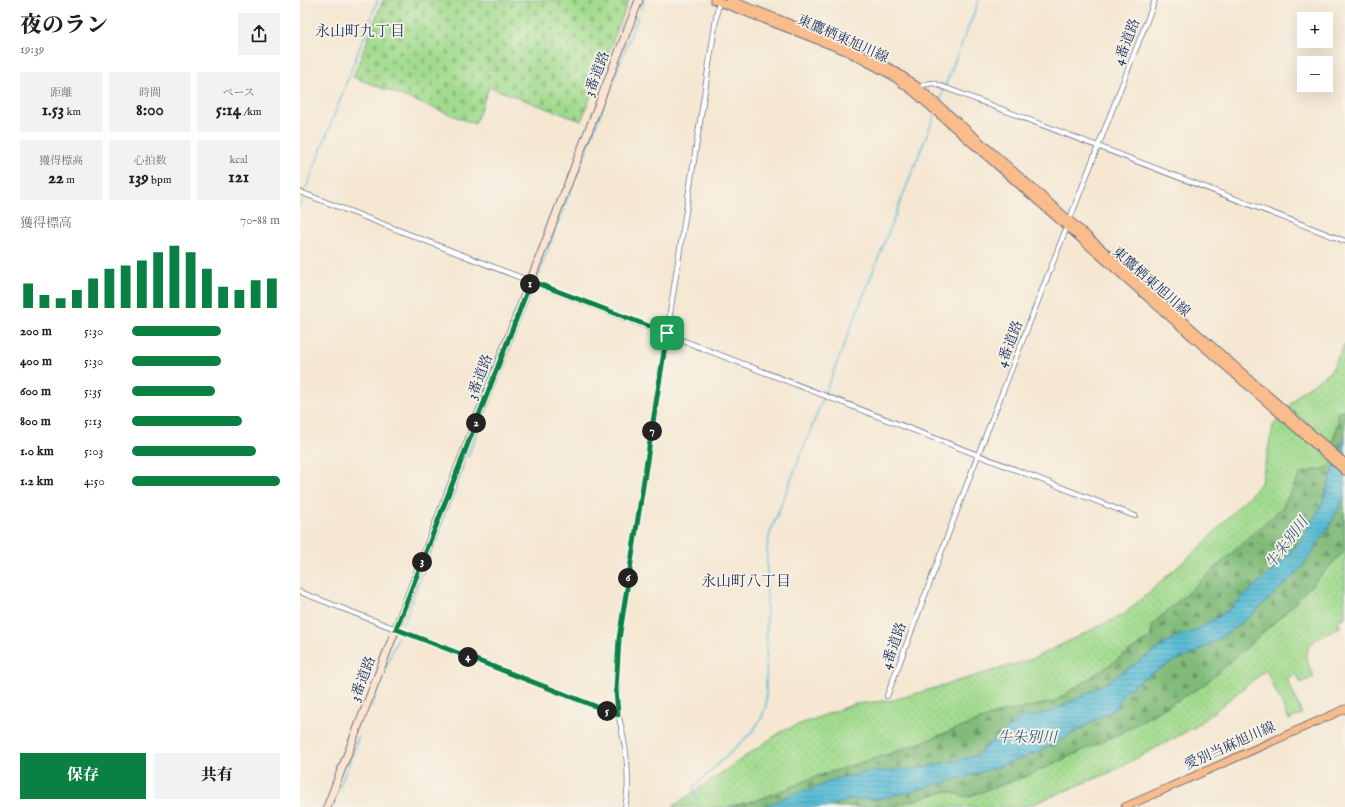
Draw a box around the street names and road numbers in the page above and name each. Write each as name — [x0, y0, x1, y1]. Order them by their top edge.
street label: 東鷹栖東旭川線 — [795, 11, 891, 67]
street label: 4番道路 — [1110, 16, 1144, 68]
street label: 3番道路 — [580, 49, 614, 99]
street label: 東鷹栖東旭川線 — [1108, 243, 1194, 321]
street label: 4番道路 — [993, 318, 1027, 370]
street label: 3番道路 — [463, 352, 497, 402]
street label: 4番道路 — [877, 620, 911, 672]
street label: 3番道路 — [346, 654, 380, 704]
street label: 愛別当麻旭川線 — [1182, 718, 1278, 774]

